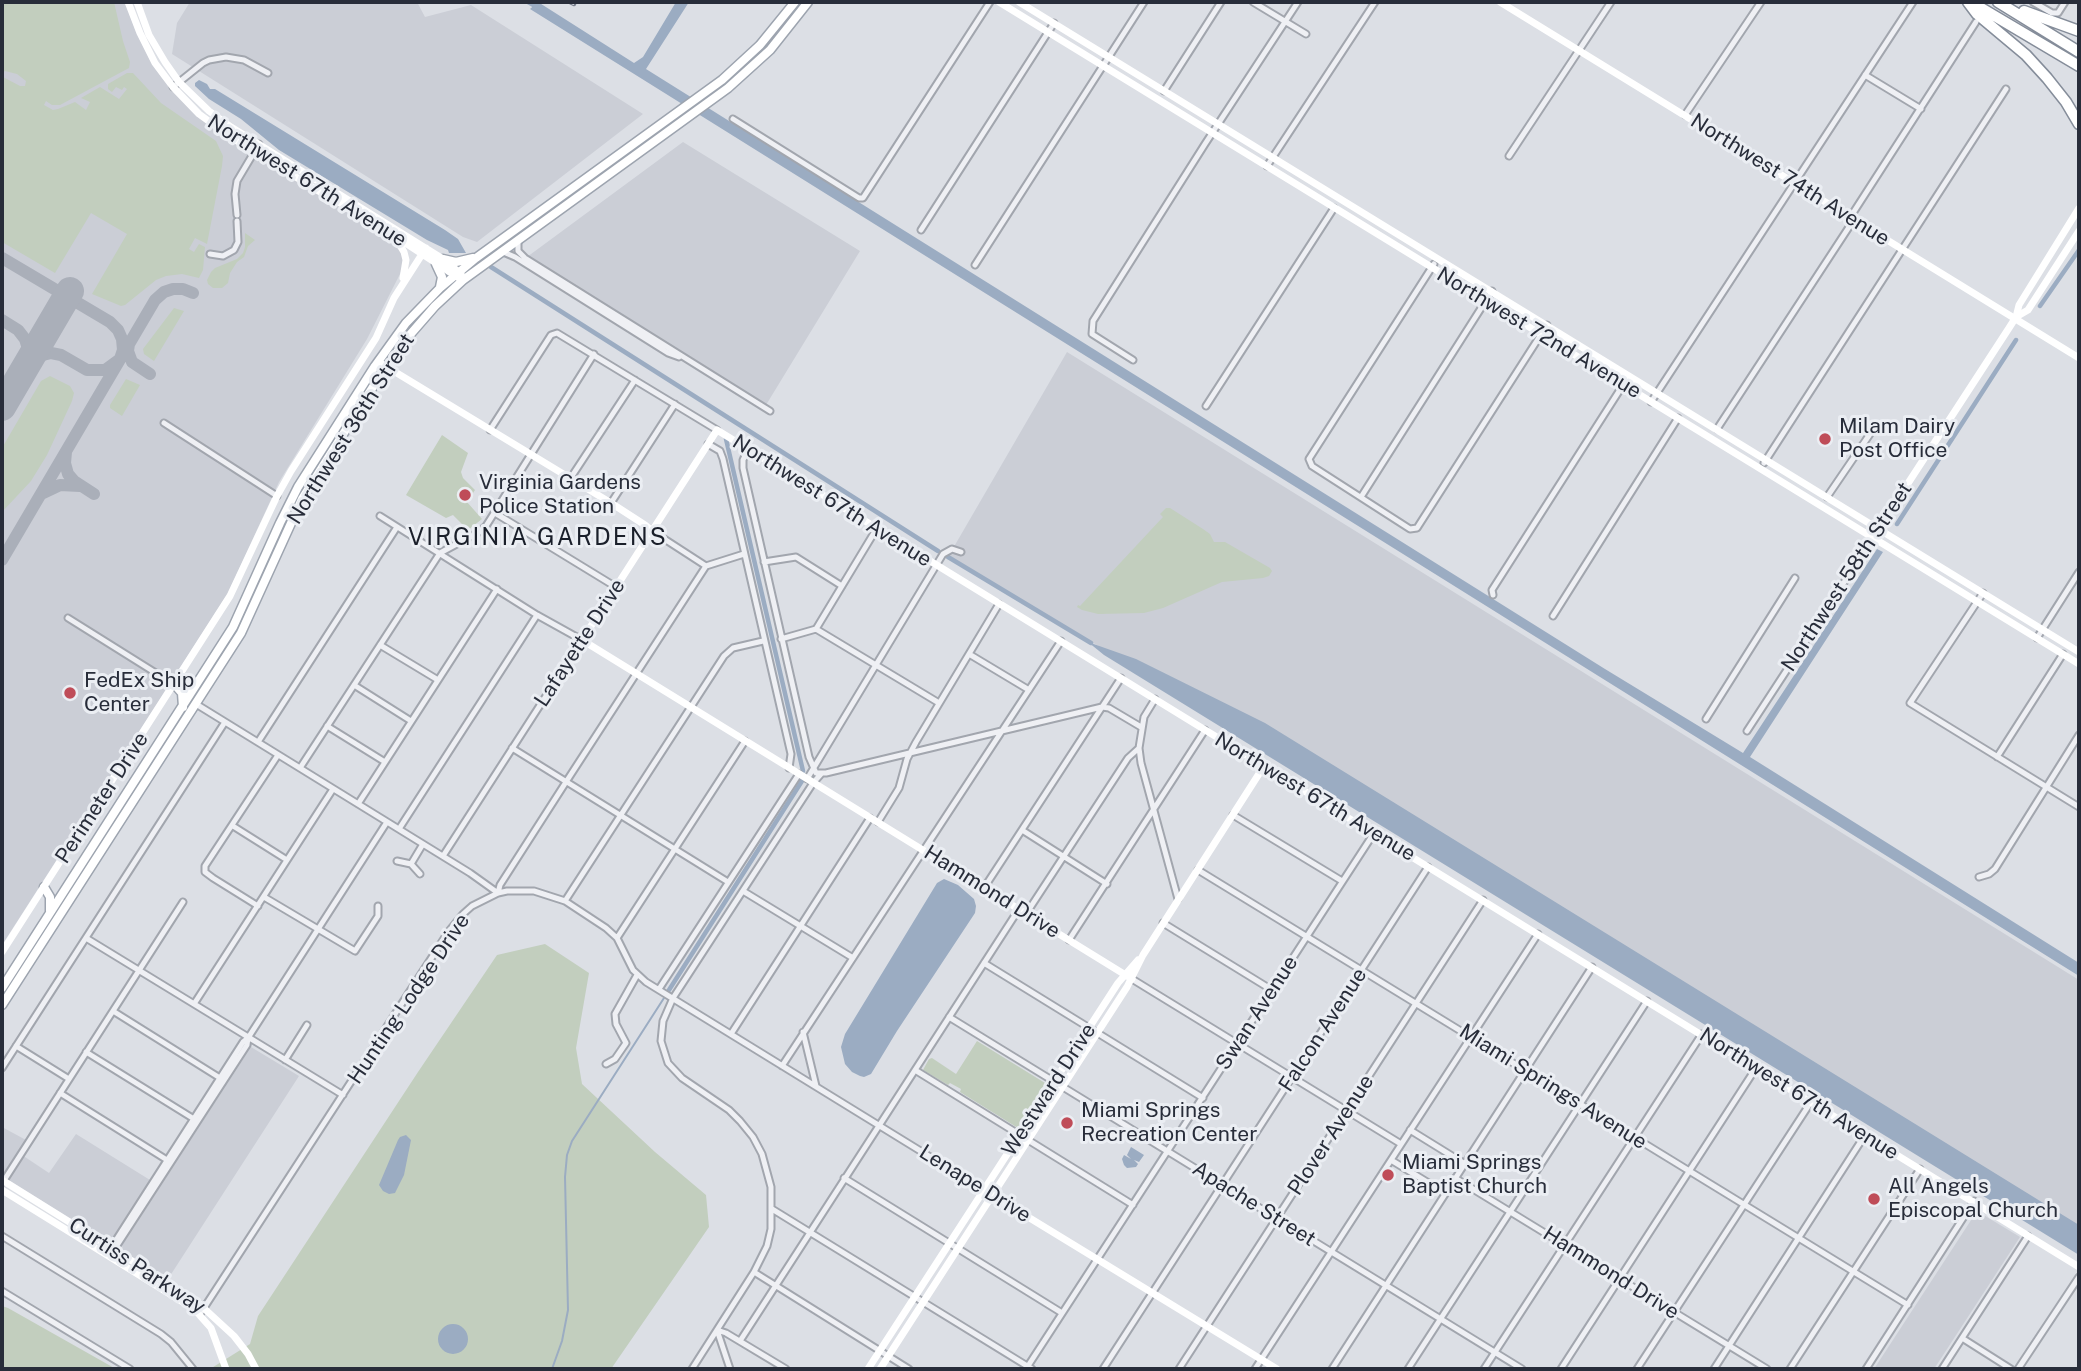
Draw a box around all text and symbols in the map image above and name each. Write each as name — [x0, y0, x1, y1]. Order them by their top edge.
street label: Northwest 74th Avenue — [1686, 108, 1894, 252]
street label: Northwest 67th Avenue — [203, 109, 411, 253]
street label: Northwest 72nd Avenue — [1432, 262, 1646, 404]
street label: Northwest 36th Street — [282, 329, 420, 529]
place label: Milam Dairy Post Office — [1839, 414, 1955, 464]
street label: Northwest 67th Avenue — [728, 429, 936, 573]
marker: Milam Dairy Post Office — [1817, 431, 1833, 447]
place label: Virginia Gardens Police Station — [479, 470, 641, 520]
street label: Northwest 58th Street — [1776, 478, 1918, 676]
marker: Virginia Gardens Police Station — [457, 487, 473, 503]
district label: VIRGINIA GARDENS — [410, 524, 666, 552]
street label: Lafayette Drive — [529, 574, 631, 712]
place label: FedEx Ship Center — [84, 668, 194, 718]
marker: FedEx Ship Center — [62, 685, 78, 701]
street label: Northwest 67th Avenue — [1210, 727, 1420, 867]
street label: Perimeter Drive — [50, 728, 154, 868]
street label: Hammond Drive — [919, 840, 1065, 944]
street label: Hunting Lodge Drive — [343, 909, 475, 1089]
street label: Swan Avenue — [1211, 951, 1303, 1075]
street label: Falcon Avenue — [1274, 963, 1372, 1097]
street label: Westward Drive — [997, 1019, 1101, 1161]
street label: Miami Springs Avenue — [1454, 1019, 1652, 1155]
street label: Northwest 67th Avenue — [1695, 1022, 1903, 1166]
street label: Plover Avenue — [1283, 1070, 1379, 1200]
place label: Miami Springs Recreation Center — [1081, 1098, 1257, 1148]
marker: Miami Springs Recreation Center — [1059, 1115, 1075, 1131]
street label: Lenape Drive — [914, 1140, 1036, 1228]
place label: Miami Springs Baptist Church — [1402, 1150, 1547, 1200]
street label: Apache Street — [1188, 1156, 1320, 1252]
marker: Miami Springs Baptist Church — [1380, 1167, 1396, 1183]
place label: All Angels Episcopal Church — [1888, 1174, 2058, 1224]
marker: All Angels Episcopal Church — [1866, 1191, 1882, 1207]
street label: Curtiss Parkway — [64, 1212, 210, 1320]
street label: Hammond Drive — [1538, 1221, 1684, 1325]

